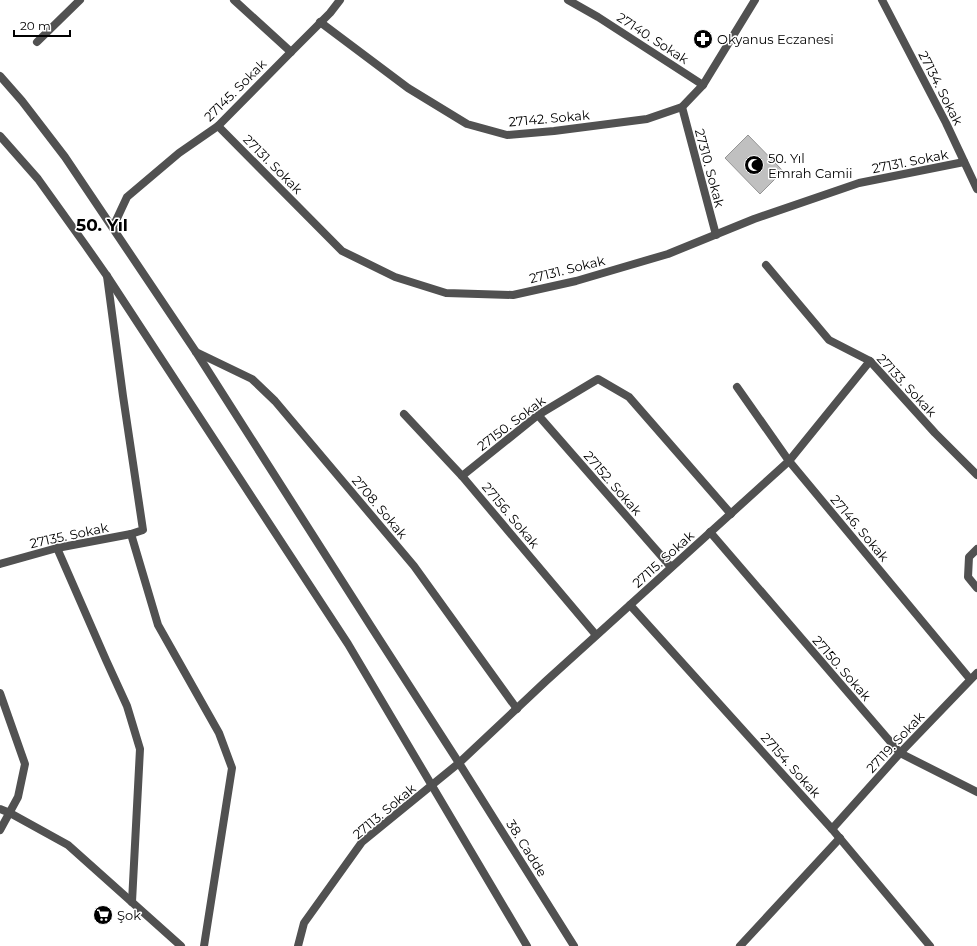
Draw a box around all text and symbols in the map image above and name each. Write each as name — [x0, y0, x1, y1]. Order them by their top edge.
street label: 27140. Sokak — [614, 9, 692, 67]
scale bar — [14, 12, 70, 38]
text: 20 m — [20, 18, 51, 33]
pharmacy icon: Okyanus Eczanesi — [692, 28, 714, 50]
place label: Okyanus Eczanesi — [717, 31, 834, 47]
street label: 27134. Sokak — [915, 48, 967, 128]
street label: 27145. Sokak — [201, 55, 270, 124]
street label: 27142. Sokak — [508, 106, 590, 130]
street label: 27310. Sokak — [692, 127, 728, 209]
street label: 27131. Sokak — [240, 131, 306, 197]
street label: 27131. Sokak — [871, 146, 950, 176]
place label: 50. Yıl Emrah Camii — [768, 150, 853, 181]
mosque icon: 50. Yıl Emrah Camii — [743, 154, 765, 176]
district label: 50. Yıl — [76, 215, 128, 235]
street label: 27131. Sokak — [528, 252, 607, 286]
street label: 27133. Sokak — [874, 350, 940, 420]
street label: 27150. Sokak — [474, 392, 548, 454]
street label: 27152. Sokak — [581, 448, 645, 519]
street label: 2708. Sokak — [349, 472, 411, 542]
street label: 27156. Sokak — [479, 479, 543, 551]
street label: 27146. Sokak — [828, 491, 893, 565]
street label: 27135. Sokak — [28, 519, 110, 551]
street label: 27115. Sokak — [629, 527, 697, 591]
street label: 27150. Sokak — [809, 632, 875, 704]
street label: 27119. Sokak — [863, 708, 927, 776]
street label: 27154. Sokak — [758, 729, 824, 801]
street label: 27113. Sokak — [349, 780, 419, 842]
street label: 38. Cadde — [503, 817, 551, 880]
supermarket icon: Şok — [92, 904, 114, 926]
place label: Şok — [117, 907, 141, 923]

